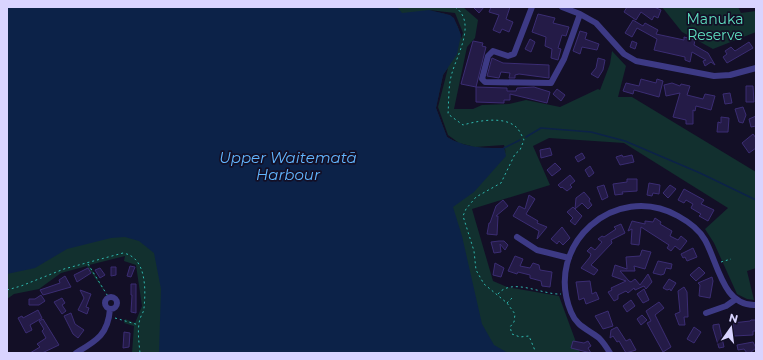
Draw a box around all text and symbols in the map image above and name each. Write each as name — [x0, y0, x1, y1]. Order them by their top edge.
park label: Manuka Reserve — [687, 10, 744, 44]
water label: Upper Waitematā Harbour — [219, 148, 357, 184]
north arrow — [711, 308, 751, 348]
text: N — [727, 310, 739, 326]

